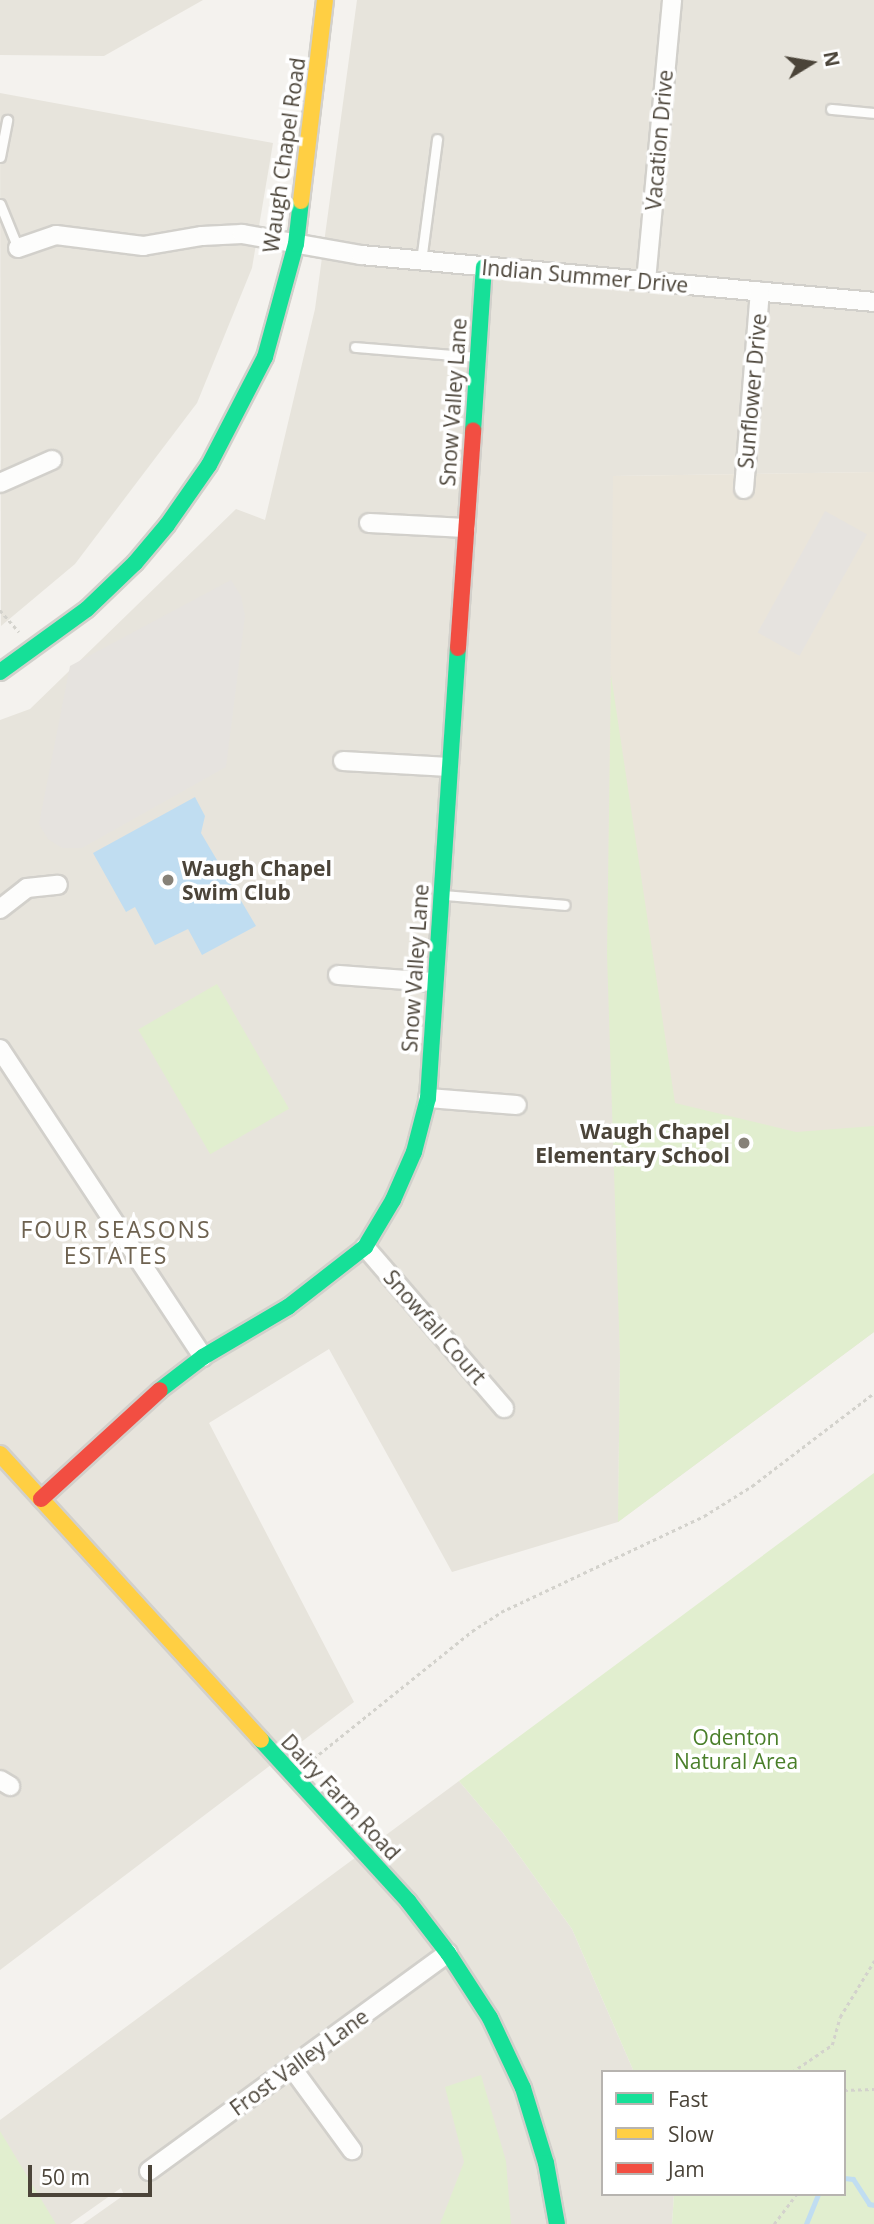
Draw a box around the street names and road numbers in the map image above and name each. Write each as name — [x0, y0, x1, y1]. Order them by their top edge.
street label: Waugh Chapel Road — [258, 56, 310, 254]
street label: Vacation Drive — [640, 69, 678, 211]
street label: Indian Summer Drive — [481, 254, 689, 298]
street label: Sunflower Drive — [733, 312, 771, 470]
street label: Snow Valley Lane — [435, 317, 471, 487]
street label: Snow Valley Lane — [397, 883, 433, 1053]
street label: Snowfall Court — [379, 1265, 491, 1389]
street label: Dairy Farm Road — [276, 1729, 406, 1865]
street label: Frost Valley Lane — [225, 2003, 373, 2121]

